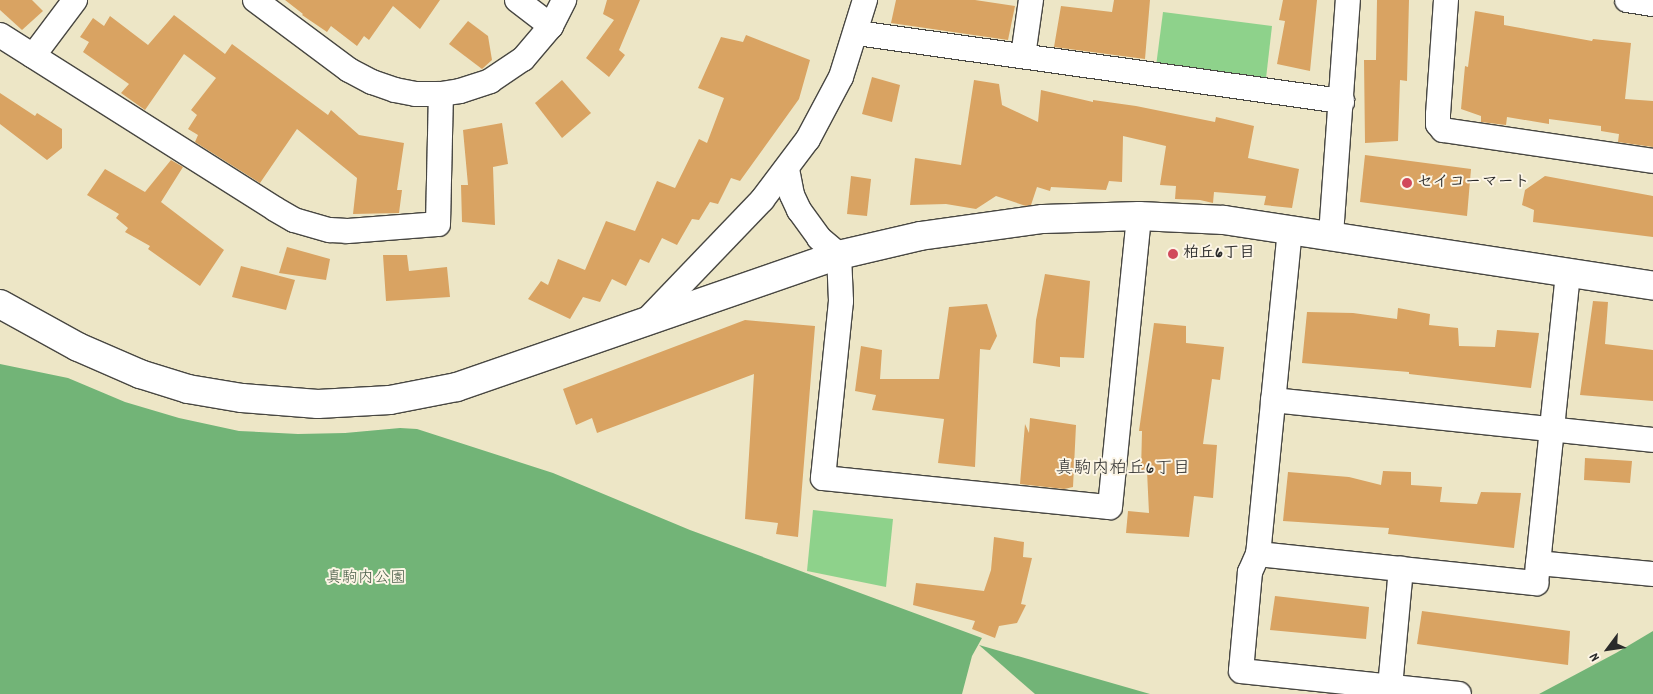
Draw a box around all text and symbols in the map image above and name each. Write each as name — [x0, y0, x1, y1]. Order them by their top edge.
place label: セイコーマート — [1417, 173, 1529, 193]
marker: セイコーマート — [1401, 177, 1413, 189]
place label: 柏丘6丁目 — [1183, 244, 1255, 264]
marker: 柏丘6丁目 — [1167, 248, 1179, 260]
district label: 真駒内柏丘6丁目 — [1056, 459, 1190, 481]
park label: 真駒内公園 — [326, 569, 406, 589]
north arrow — [1583, 624, 1633, 674]
text: N — [1585, 649, 1606, 665]

